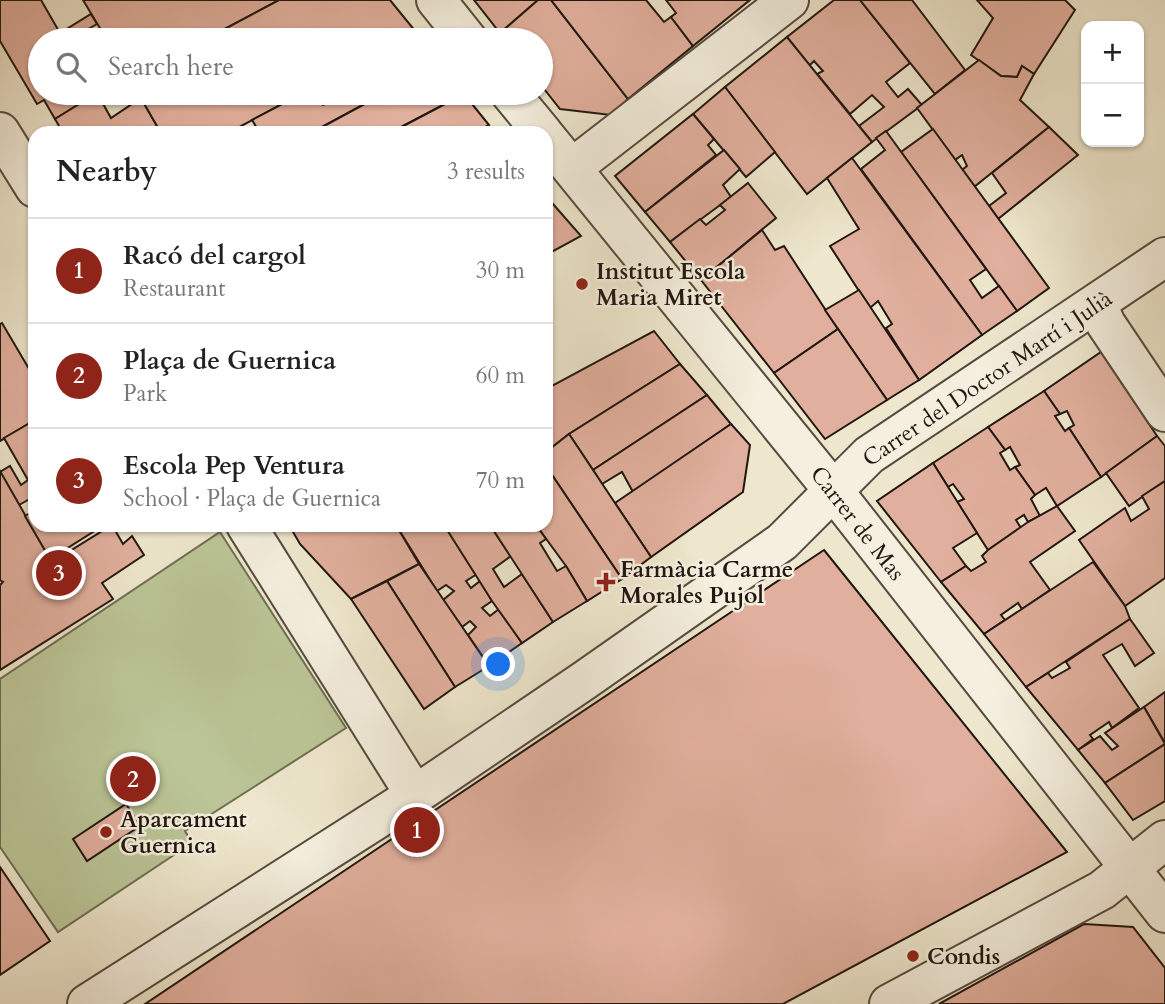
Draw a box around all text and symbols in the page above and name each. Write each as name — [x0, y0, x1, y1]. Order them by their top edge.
map controls — [1081, 21, 1144, 147]
button: + — [1081, 21, 1144, 84]
search box — [28, 28, 553, 105]
icon: search — [52, 48, 90, 86]
text: Search here — [108, 49, 234, 84]
button: − — [1081, 84, 1144, 147]
text: Nearby — [56, 151, 157, 192]
text: 3 results — [447, 156, 525, 187]
text: Racó del cargol — [123, 238, 306, 273]
text: 1 — [73, 255, 85, 286]
text: 30 m — [476, 255, 525, 286]
place label: Institut Escola Maria Miret — [596, 256, 746, 313]
text: Restaurant — [123, 273, 226, 304]
marker: Institut Escola Maria Miret — [574, 276, 590, 292]
street label: Carrer del Doctor Martí i Julià — [856, 283, 1118, 474]
text: Plaça de Guernica — [123, 343, 336, 378]
text: 2 — [73, 360, 85, 391]
text: 60 m — [476, 360, 525, 391]
text: Park — [123, 378, 167, 409]
text: Escola Pep Ventura — [123, 448, 345, 483]
street label: Carrer de Mas — [803, 460, 912, 587]
text: 3 — [73, 465, 85, 496]
text: 70 m — [476, 465, 525, 496]
text: School · Plaça de Guernica — [123, 483, 381, 514]
pin: 3 — [36, 547, 82, 599]
place label: Farmàcia Carme Morales Pujol — [620, 554, 793, 611]
marker: Farmàcia Carme Morales Pujol — [598, 574, 614, 590]
your location — [481, 647, 515, 681]
pin: 2 — [110, 753, 156, 805]
place label: Aparcament Guernica — [120, 804, 247, 861]
pin: 1 — [394, 804, 440, 856]
marker: Aparcament Guernica — [98, 824, 114, 840]
place label: Condis — [927, 941, 1000, 972]
marker: Condis — [905, 948, 921, 964]

